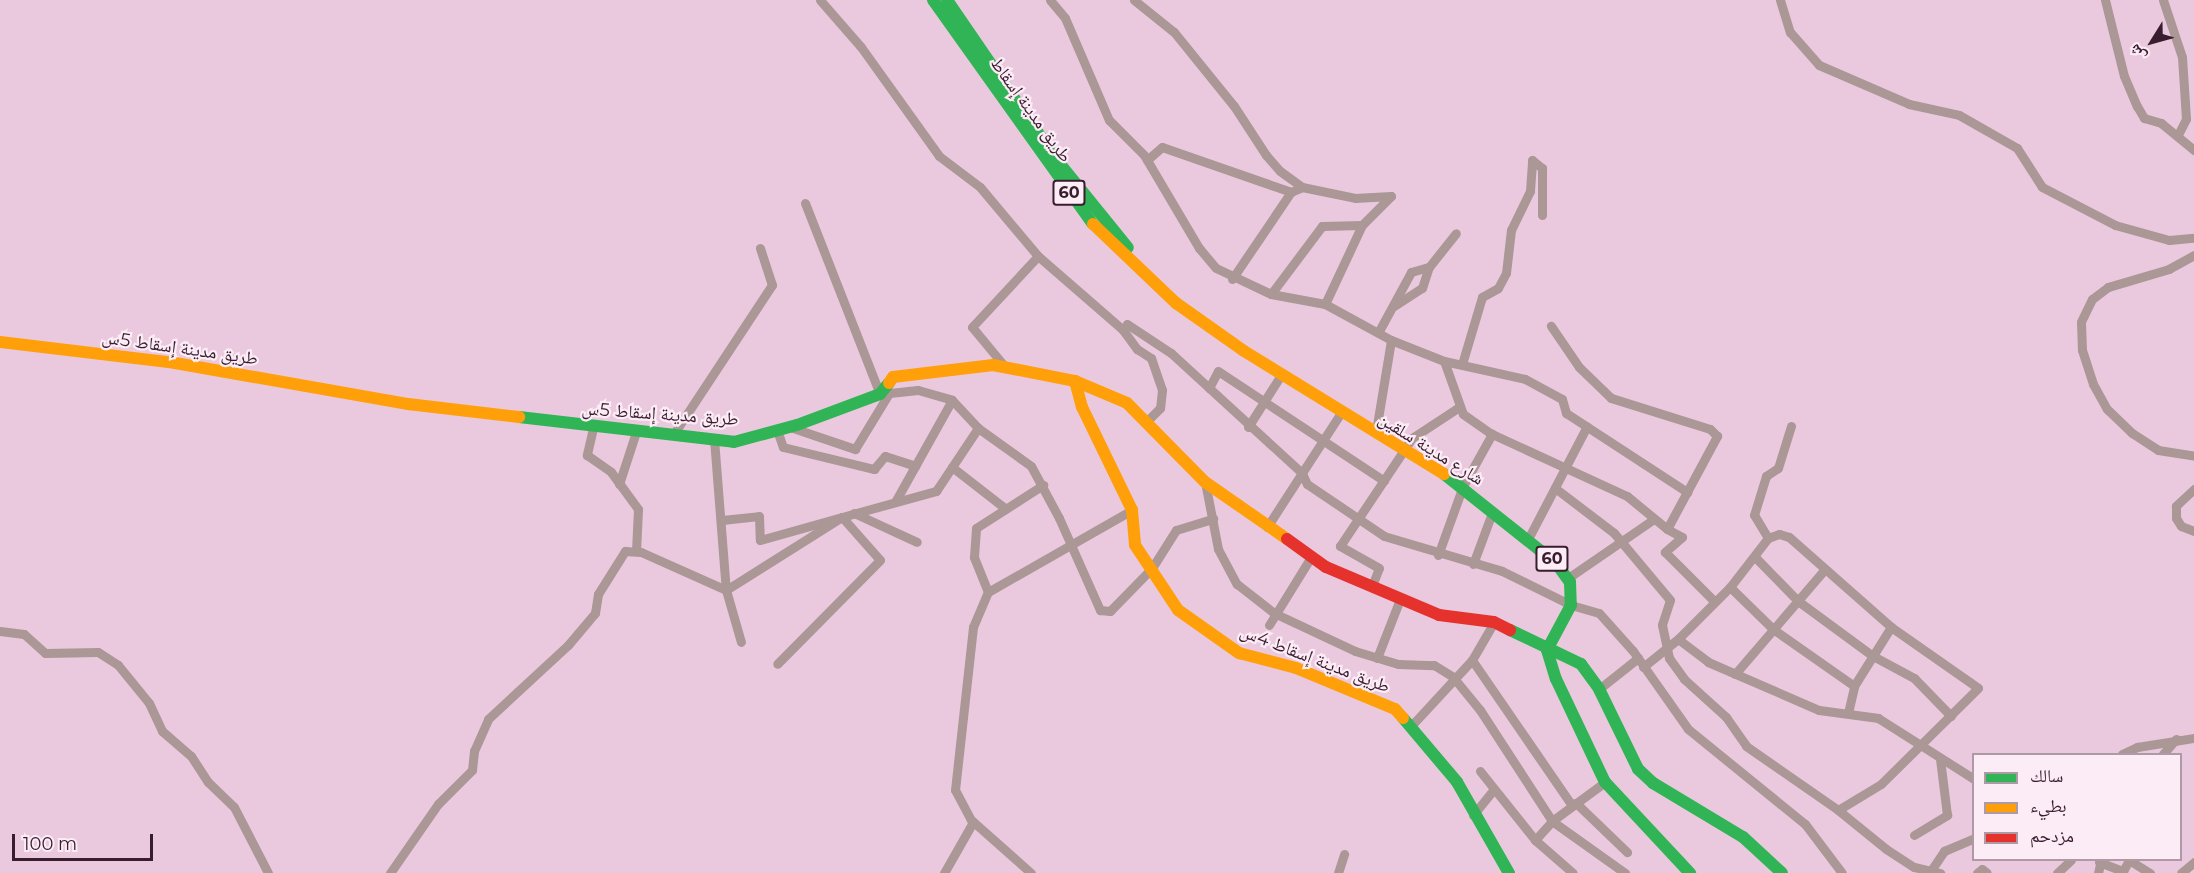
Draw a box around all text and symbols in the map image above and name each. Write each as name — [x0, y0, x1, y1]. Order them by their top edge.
north arrow — [2122, 12, 2182, 72]
text: ش — [2125, 41, 2150, 66]
street label: طريق مدينة إسقاط — [986, 53, 1076, 167]
road number: 60 — [1051, 180, 1087, 206]
street label: طريق مدينة إسقاط 5س — [101, 326, 259, 370]
street label: طريق مدينة إسقاط 5س — [581, 398, 739, 430]
street label: شارع مدينة سلقين — [1374, 408, 1488, 490]
road number: 60 — [1534, 546, 1570, 572]
street label: طريق مدينة إسقاط 4س — [1237, 620, 1393, 698]
legend — [1972, 753, 2182, 861]
text: سالك — [2030, 765, 2063, 787]
text: بطيء — [2030, 795, 2067, 817]
scale bar — [15, 822, 156, 860]
text: مزدحم — [2030, 825, 2074, 847]
text: 100 m — [23, 833, 77, 855]

